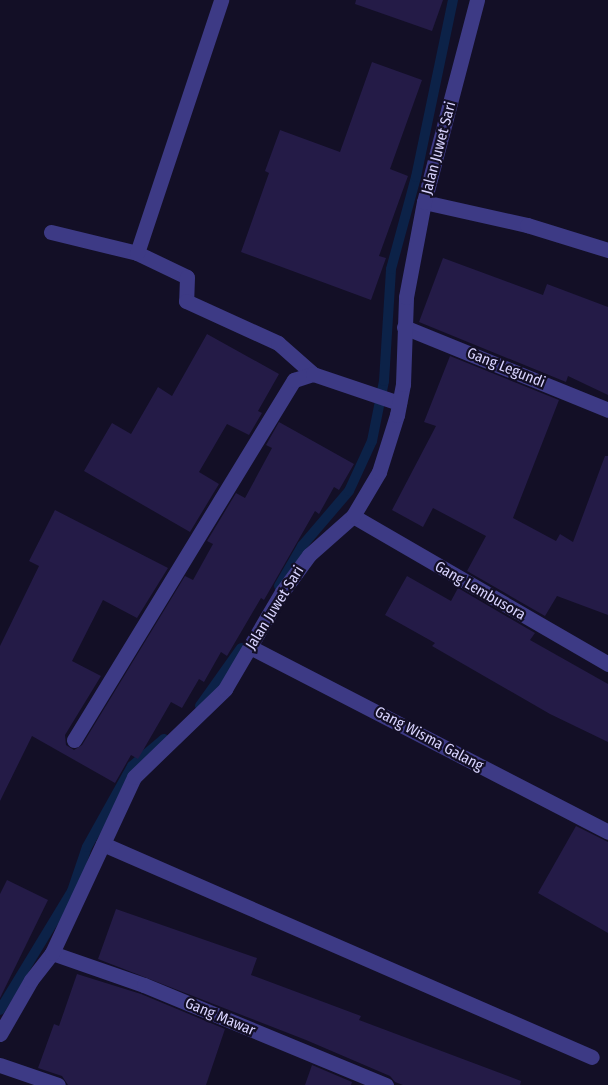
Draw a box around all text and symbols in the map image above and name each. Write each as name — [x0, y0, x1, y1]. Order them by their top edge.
street label: Jalan Juwet Sari — [418, 100, 460, 196]
street label: Gang Legundi — [464, 344, 548, 392]
street label: Gang Lembusora — [431, 558, 529, 624]
street label: Jalan Juwet Sari — [242, 563, 308, 653]
street label: Gang Wisma Galang — [372, 703, 486, 775]
street label: Gang Mawar — [182, 994, 258, 1040]

